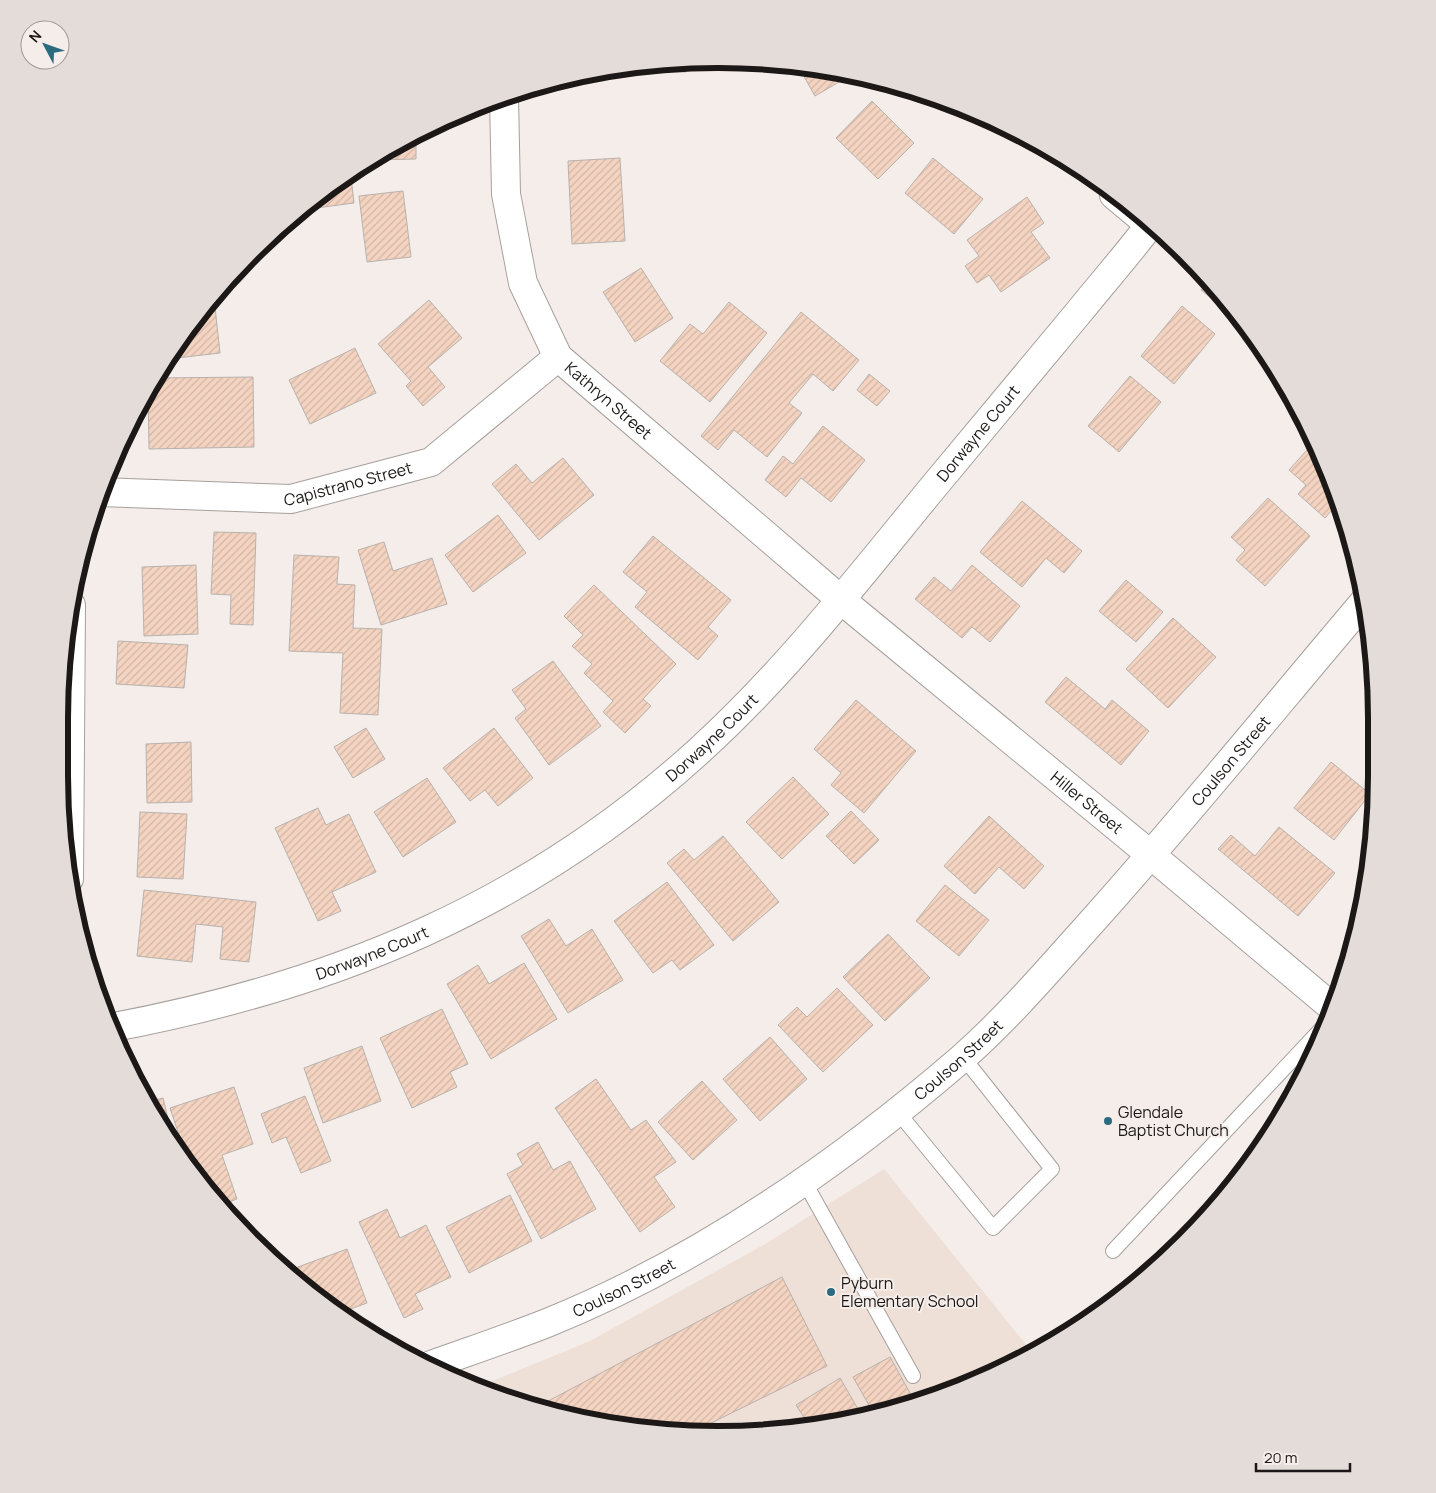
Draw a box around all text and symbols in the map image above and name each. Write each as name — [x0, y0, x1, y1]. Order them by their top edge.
north arrow — [20, 20, 70, 70]
text: N — [24, 26, 45, 46]
street label: Kathryn Street — [560, 357, 657, 444]
street label: Dorwayne Court — [931, 380, 1025, 486]
street label: Capistrano Street — [284, 456, 414, 510]
street label: Dorwayne Court — [661, 689, 763, 787]
street label: Coulson Street — [1186, 711, 1275, 811]
street label: Hiller Street — [1046, 766, 1128, 839]
street label: Dorwayne Court — [313, 921, 432, 985]
street label: Coulson Street — [909, 1015, 1008, 1105]
place label: Glendale Baptist Church — [1118, 1101, 1229, 1141]
marker: Glendale Baptist Church — [1102, 1115, 1114, 1127]
street label: Coulson Street — [569, 1253, 679, 1322]
place label: Pyburn Elementary School — [841, 1272, 979, 1312]
marker: Pyburn Elementary School — [825, 1286, 837, 1298]
scale bar — [1256, 1440, 1350, 1472]
text: 20 m — [1264, 1447, 1297, 1468]

